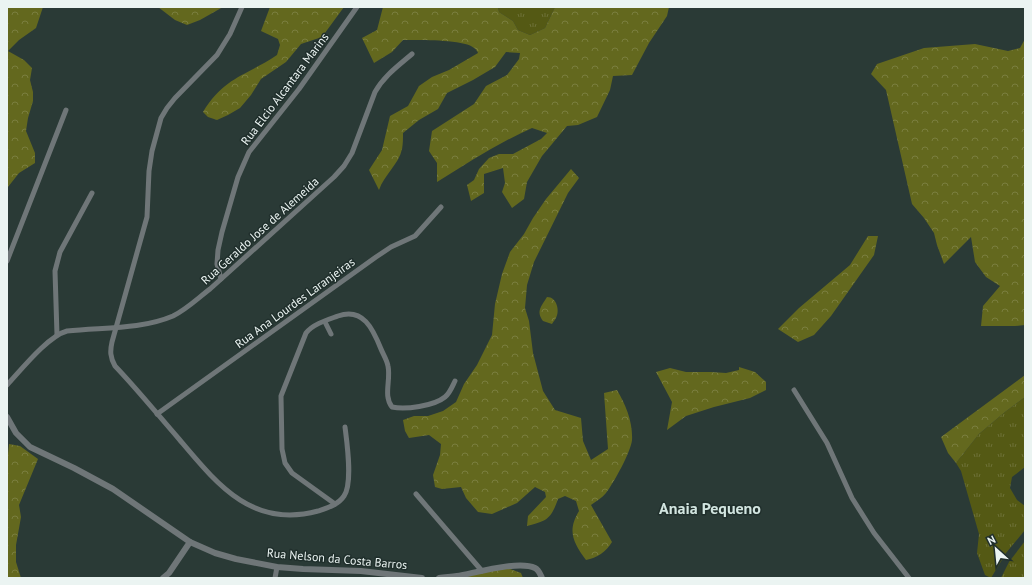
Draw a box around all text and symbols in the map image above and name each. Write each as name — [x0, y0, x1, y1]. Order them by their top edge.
street label: Rua Elcio Alcantara Marins — [238, 30, 332, 148]
street label: Rua Geraldo Jose de Alemeida — [198, 174, 322, 288]
street label: Rua Ana Lourdes Laranjeiras — [232, 254, 358, 351]
district label: Anaia Pequeno — [659, 498, 761, 518]
north arrow — [976, 529, 1016, 569]
text: N — [985, 532, 998, 548]
street label: Rua Nelson da Costa Barros — [266, 545, 408, 572]

